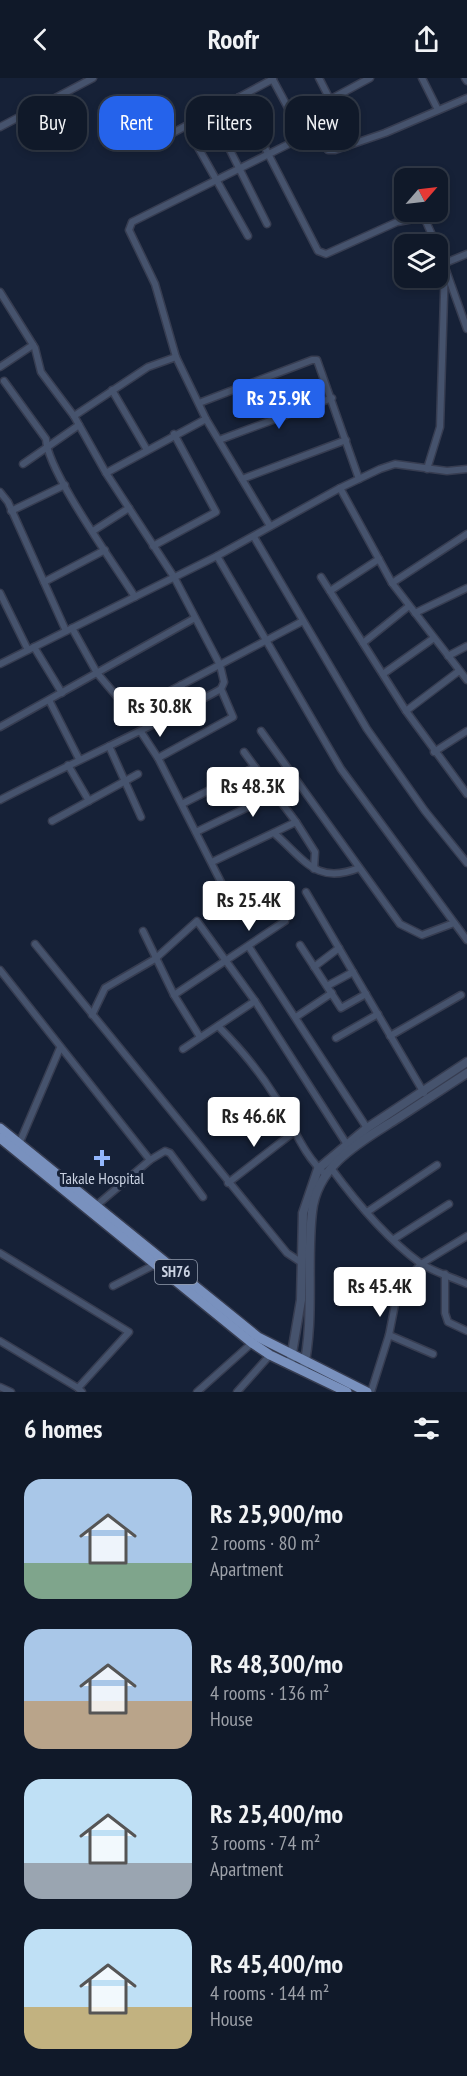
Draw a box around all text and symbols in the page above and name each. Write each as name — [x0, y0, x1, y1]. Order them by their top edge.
text: Roofr — [208, 22, 259, 56]
icon: back — [24, 23, 57, 56]
icon: share — [410, 23, 443, 56]
chip: Buy — [18, 96, 87, 150]
chip: Rent — [99, 96, 174, 150]
chip: Filters — [186, 96, 273, 150]
chip: New — [285, 96, 359, 150]
north arrow — [394, 168, 448, 222]
map controls — [394, 168, 448, 288]
button: layers — [394, 234, 448, 288]
pin: Rs 25.9K — [217, 379, 341, 430]
text: Rs 25.9K — [247, 385, 311, 411]
pin: Rs 30.8K — [98, 687, 222, 738]
text: Rs 30.8K — [128, 693, 192, 719]
pin: Rs 48.3K — [191, 767, 315, 818]
text: Rs 48.3K — [221, 773, 285, 799]
pin: Rs 25.4K — [187, 881, 311, 932]
text: Rs 25.4K — [217, 887, 281, 913]
pin: Rs 46.6K — [192, 1097, 316, 1148]
text: Rs 46.6K — [222, 1103, 286, 1129]
marker: Takale Hospital — [93, 1149, 111, 1167]
place label: Takale Hospital — [60, 1168, 144, 1188]
road number: SH76 — [155, 1260, 197, 1284]
pin: Rs 45.4K — [318, 1267, 442, 1318]
text: Rs 45.4K — [348, 1273, 412, 1299]
text: 6 homes — [24, 1412, 102, 1445]
icon: filters — [410, 1412, 443, 1445]
text: Rs 25,900/mo — [210, 1497, 343, 1530]
icon: home — [72, 1503, 144, 1575]
text: 2 rooms · 80 m² — [210, 1530, 320, 1556]
text: Apartment — [210, 1556, 283, 1582]
text: Rs 48,300/mo — [210, 1647, 343, 1680]
icon: home — [72, 1653, 144, 1725]
text: 4 rooms · 136 m² — [210, 1680, 329, 1706]
text: House — [210, 1706, 253, 1732]
text: Rs 25,400/mo — [210, 1797, 343, 1830]
icon: home — [72, 1803, 144, 1875]
text: 3 rooms · 74 m² — [210, 1830, 320, 1856]
text: Apartment — [210, 1856, 283, 1882]
text: Rs 45,400/mo — [210, 1947, 343, 1980]
icon: home — [72, 1953, 144, 2025]
text: 4 rooms · 144 m² — [210, 1980, 329, 2006]
text: House — [210, 2006, 253, 2032]

